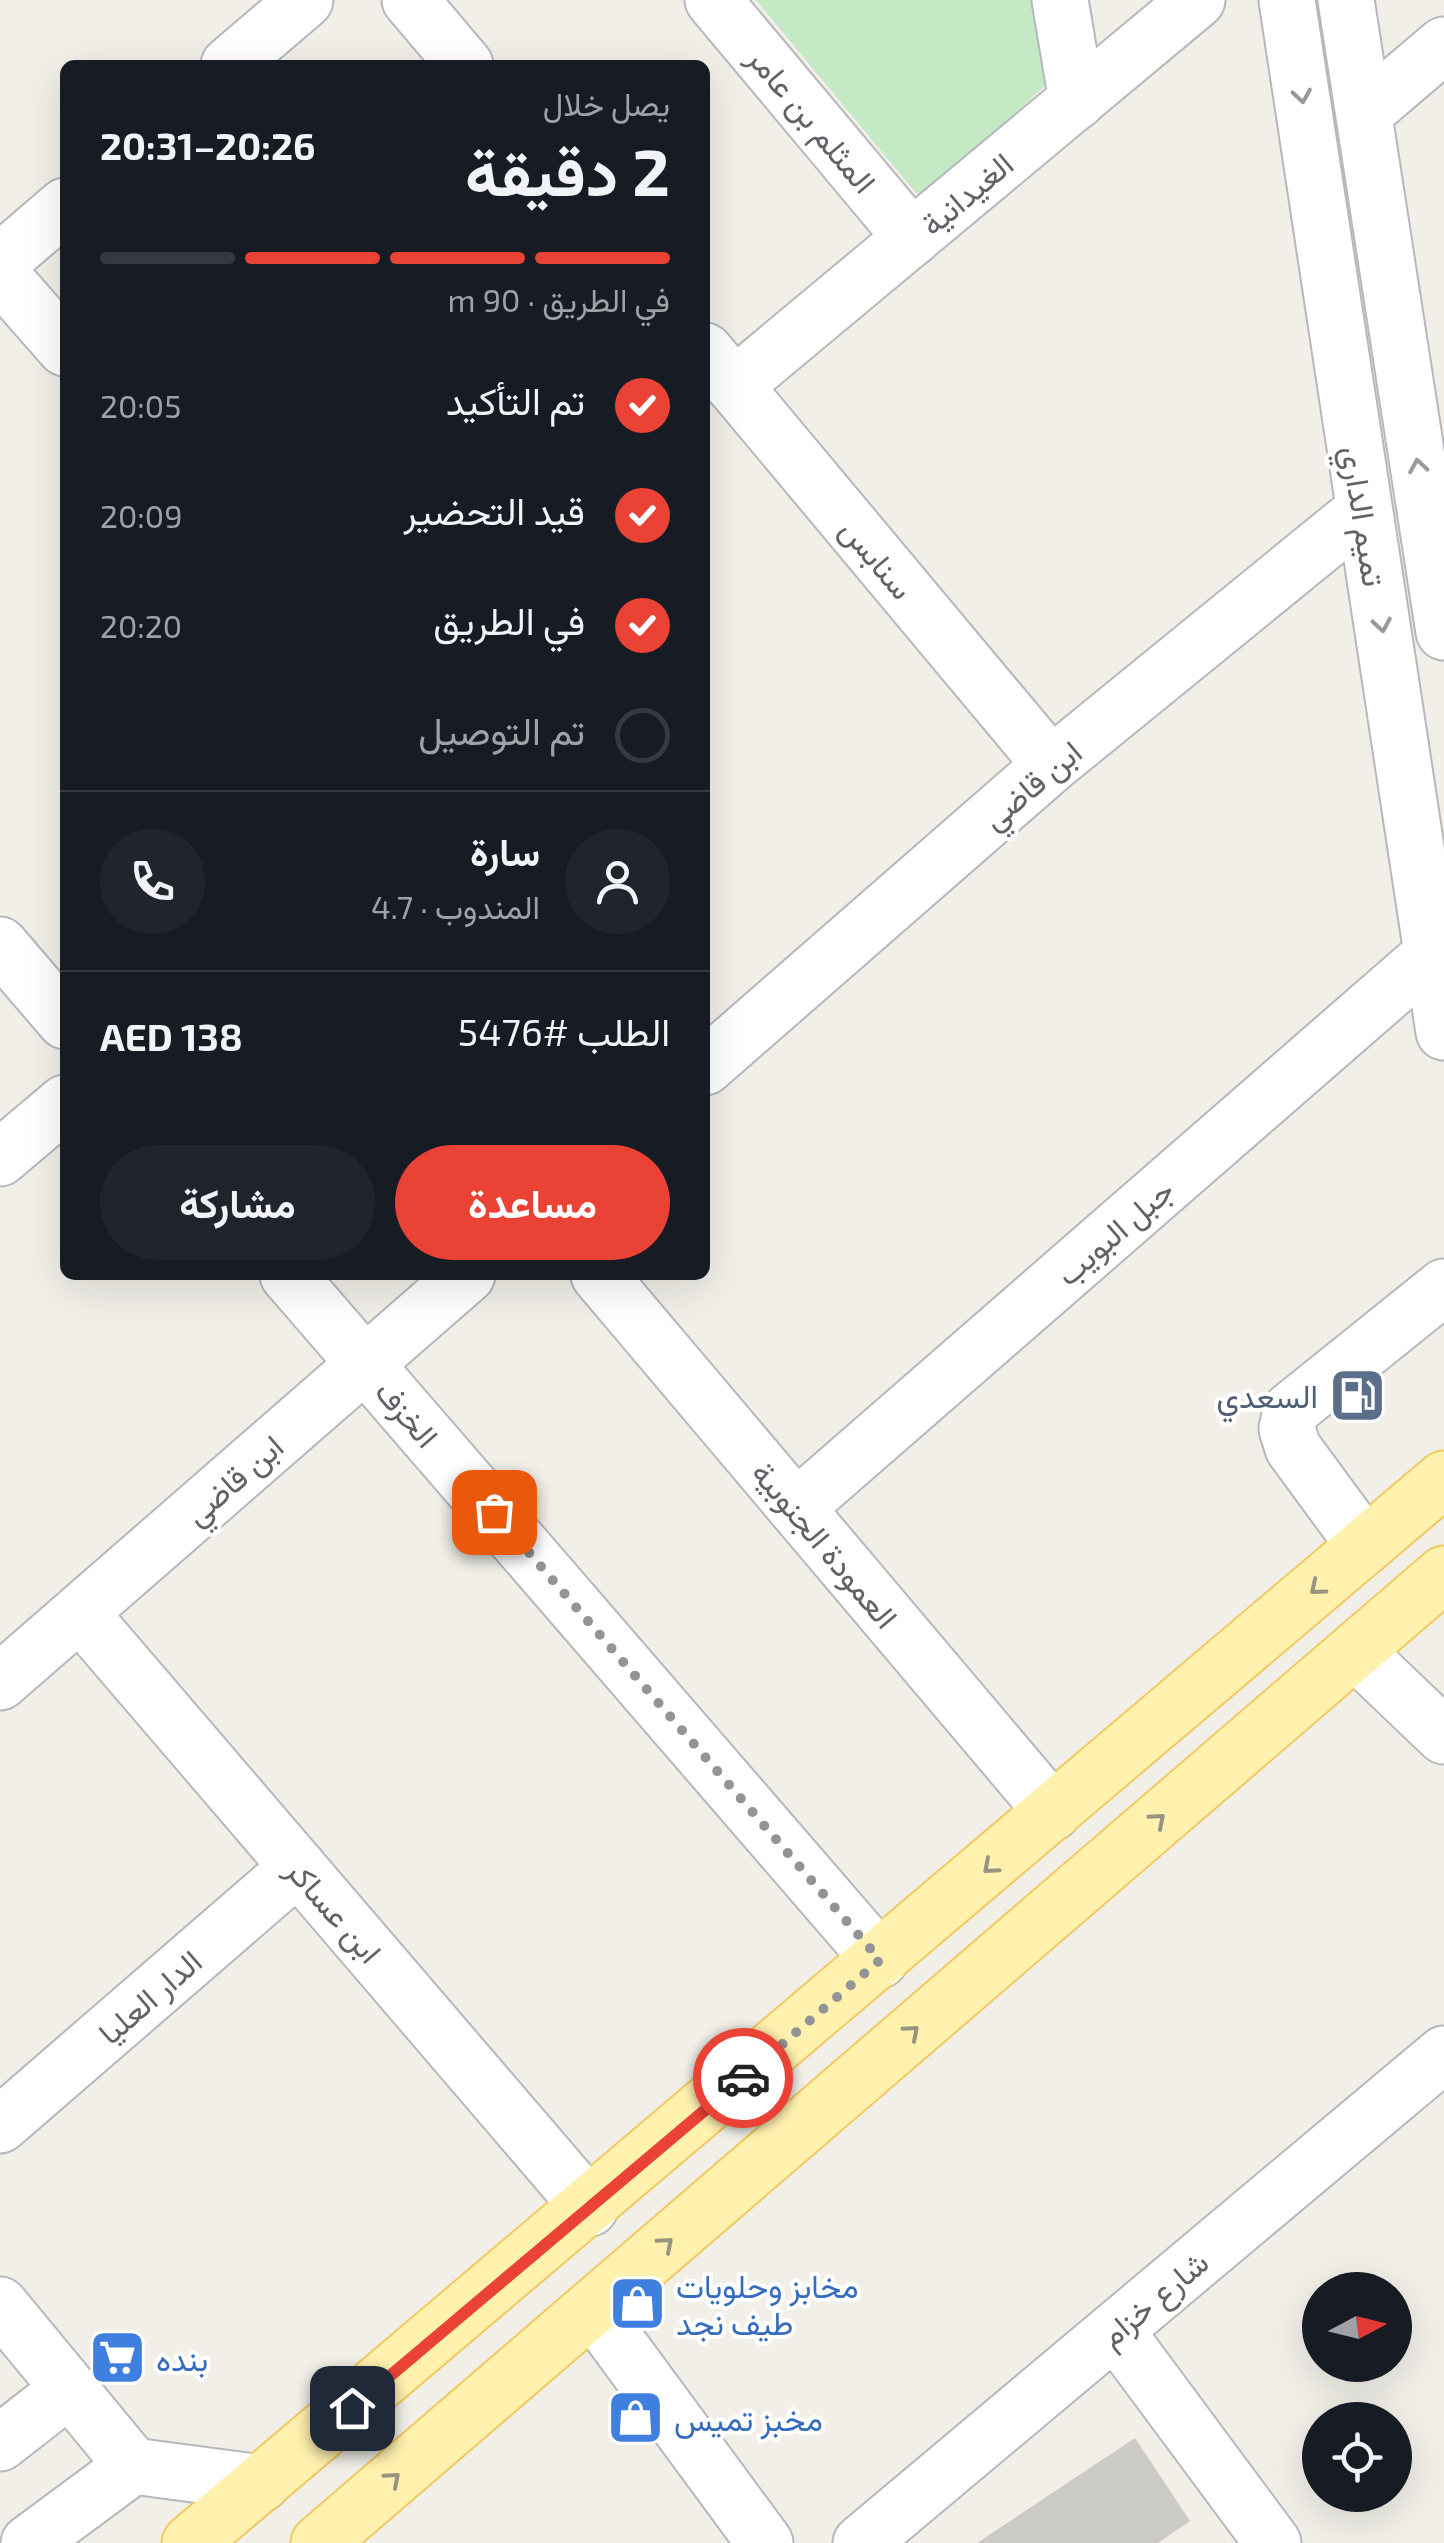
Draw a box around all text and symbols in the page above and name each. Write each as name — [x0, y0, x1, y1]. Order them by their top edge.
street label: المثلم بن عامر — [737, 37, 885, 202]
text: يصل خلال — [543, 84, 670, 122]
one-way arrow — [1290, 88, 1311, 105]
text: 20:26–20:31 — [100, 122, 315, 168]
text: 2 دقيقة — [465, 131, 670, 209]
street label: الغيدانية — [912, 144, 1020, 243]
text: في الطريق · 90 m — [448, 280, 670, 318]
text: تم التأكيد — [446, 377, 585, 423]
icon: check — [615, 378, 670, 433]
text: 20:05 — [100, 386, 181, 424]
street label: تميم الداري — [1326, 443, 1395, 590]
one-way arrow — [1409, 458, 1430, 475]
text: قيد التحضير — [403, 487, 585, 533]
icon: check — [615, 488, 670, 543]
text: 20:09 — [100, 496, 182, 534]
street label: سنابس — [832, 510, 923, 607]
text: في الطريق — [433, 597, 585, 643]
icon: check — [615, 598, 670, 653]
text: 20:20 — [100, 606, 182, 644]
one-way arrow — [1370, 617, 1391, 634]
text: تم التوصيل — [418, 707, 585, 753]
street label: ابن قاضي — [974, 732, 1094, 843]
text: سارة — [470, 828, 540, 874]
button: phone — [100, 829, 205, 934]
button: person — [565, 829, 670, 934]
text: المندوب · 4.7 — [371, 887, 540, 925]
text: الطلب #5476 — [458, 1008, 670, 1054]
text: AED 138 — [100, 1013, 243, 1059]
button: مشاركة — [100, 1145, 375, 1260]
button: مساعدة — [395, 1145, 670, 1260]
street label: جبل البويب — [1048, 1170, 1182, 1294]
fuel station icon: السعدي — [1327, 1365, 1387, 1425]
street label: الخزف — [366, 1372, 447, 1456]
place label: السعدي — [1216, 1376, 1318, 1423]
street label: ابن قاضي — [176, 1426, 296, 1539]
street label: العمودة الجنوبية — [743, 1453, 907, 1637]
pin — [452, 1470, 537, 1555]
icon: bag — [467, 1485, 522, 1540]
one-way arrow — [1310, 1576, 1328, 1594]
one-way arrow — [1146, 1813, 1165, 1831]
street label: ابن عساكر — [277, 1849, 391, 1972]
one-way arrow — [983, 1855, 1001, 1873]
street label: الدار العليا — [90, 1941, 210, 2053]
one-way arrow — [900, 2026, 919, 2044]
courier — [693, 2028, 793, 2128]
icon: car — [716, 2051, 771, 2106]
one-way arrow — [654, 2238, 673, 2256]
street label: شارع خزام — [1091, 2242, 1218, 2358]
place label: مخابز وحلويات طيف نجد — [676, 2266, 859, 2342]
north arrow — [1302, 2272, 1412, 2382]
map controls — [1302, 2272, 1412, 2512]
shop icon: مخابز وحلويات طيف نجد — [607, 2273, 667, 2333]
supermarket icon: بنده — [87, 2328, 147, 2388]
place label: بنده — [156, 2339, 208, 2378]
pin — [310, 2366, 395, 2451]
icon: home — [325, 2381, 380, 2436]
shop icon: مخبز تميس — [605, 2388, 665, 2448]
place label: مخبز تميس — [674, 2399, 823, 2440]
button: locate — [1302, 2402, 1412, 2512]
one-way arrow — [382, 2473, 400, 2491]

